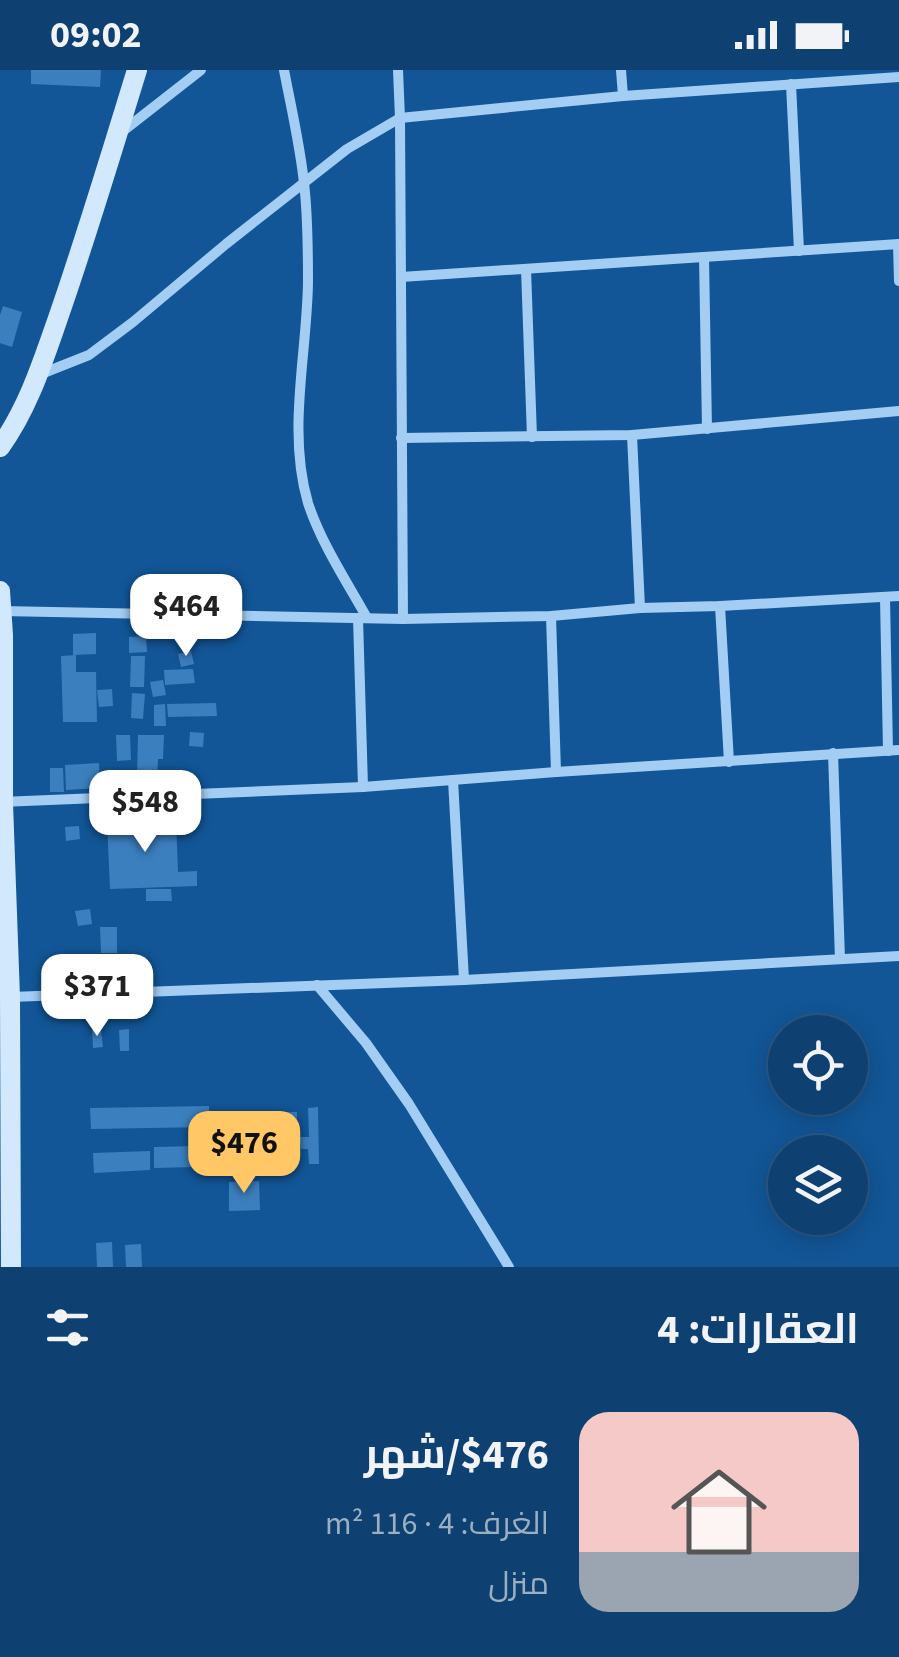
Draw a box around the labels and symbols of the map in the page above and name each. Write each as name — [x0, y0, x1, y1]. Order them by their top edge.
pin: $464 — [127, 574, 245, 659]
pin: $548 — [86, 770, 204, 855]
pin: $371 — [38, 954, 156, 1039]
pin: $476 — [185, 1111, 303, 1196]

